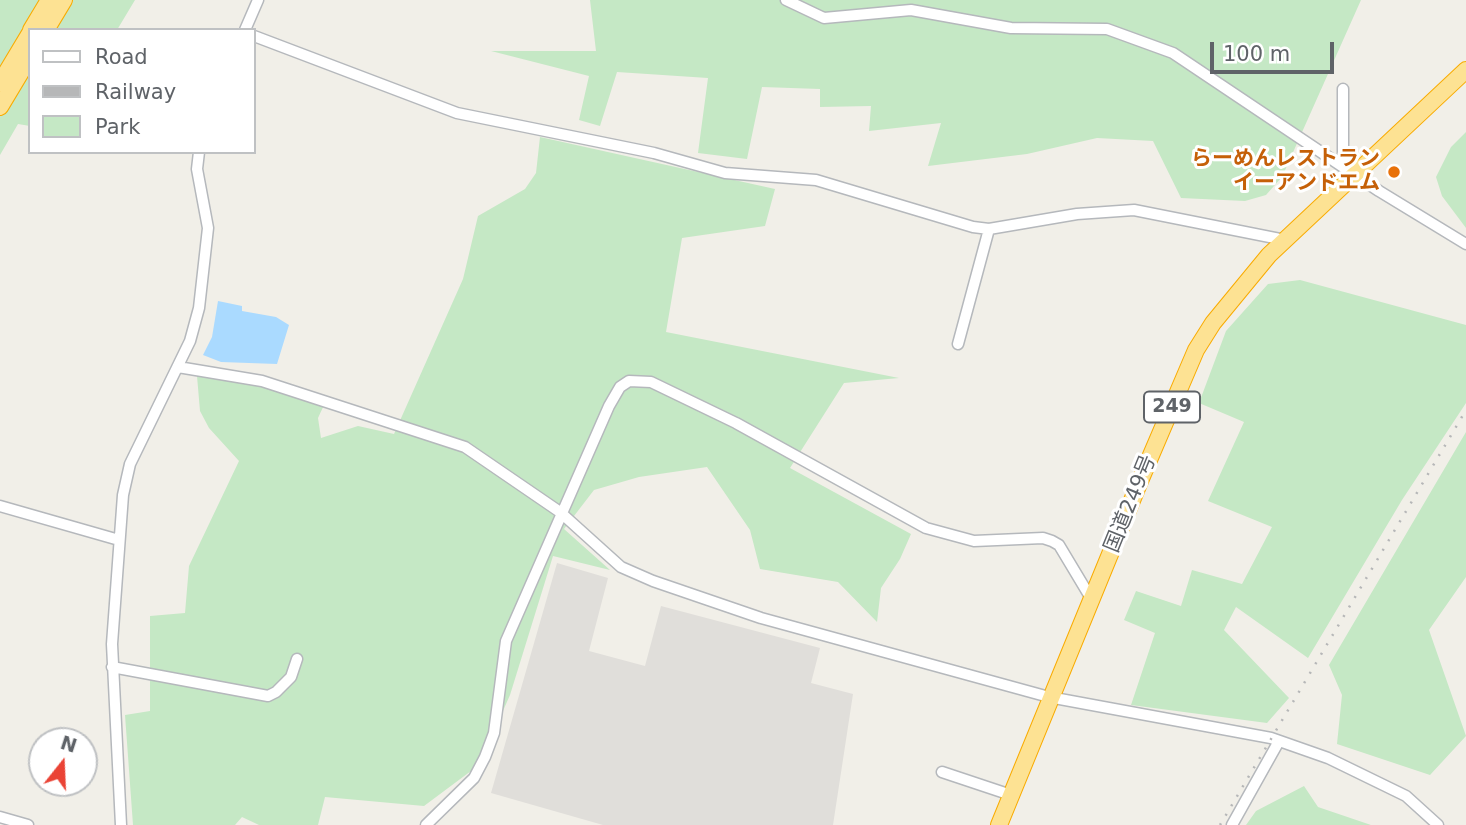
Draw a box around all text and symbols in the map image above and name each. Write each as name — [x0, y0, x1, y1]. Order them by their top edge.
legend — [28, 28, 256, 154]
scale bar — [1214, 28, 1338, 72]
text: 100 m — [1223, 42, 1290, 66]
text: Road — [95, 45, 148, 69]
text: Railway — [95, 80, 176, 104]
text: Park — [95, 115, 140, 139]
place label: らーめんレストラン イーアンドエム — [1191, 147, 1380, 197]
marker: らーめんレストラン イーアンドエム — [1386, 164, 1402, 180]
road number: 249 — [1144, 392, 1200, 422]
street label: 国道249号 — [1100, 451, 1162, 557]
north arrow — [28, 727, 98, 797]
text: N — [58, 731, 80, 757]

